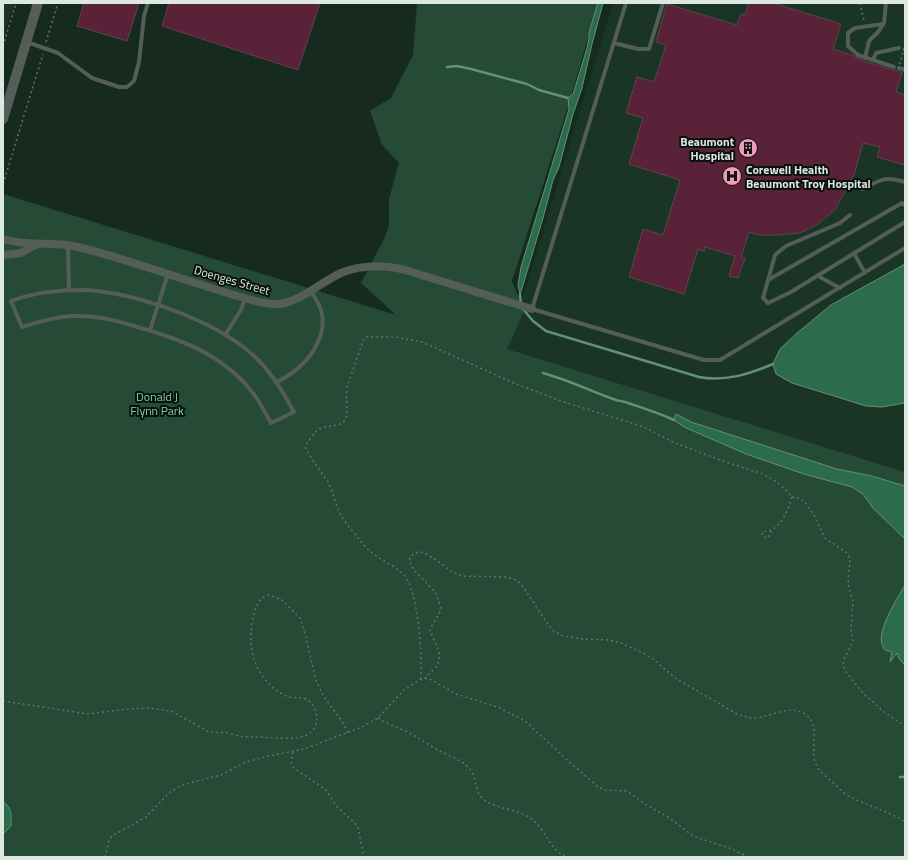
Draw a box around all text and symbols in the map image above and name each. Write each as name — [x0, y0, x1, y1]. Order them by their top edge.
place label: Beaumont Hospital — [680, 132, 735, 165]
building icon: Beaumont Hospital — [737, 137, 759, 159]
place label: Corewell Health Beaumont Troy Hospital — [746, 160, 871, 193]
hospital icon: Corewell Health Beaumont Troy Hospital — [721, 165, 743, 187]
street label: Doenges Street — [192, 260, 273, 300]
park label: Donald J Flynn Park — [130, 387, 184, 420]

